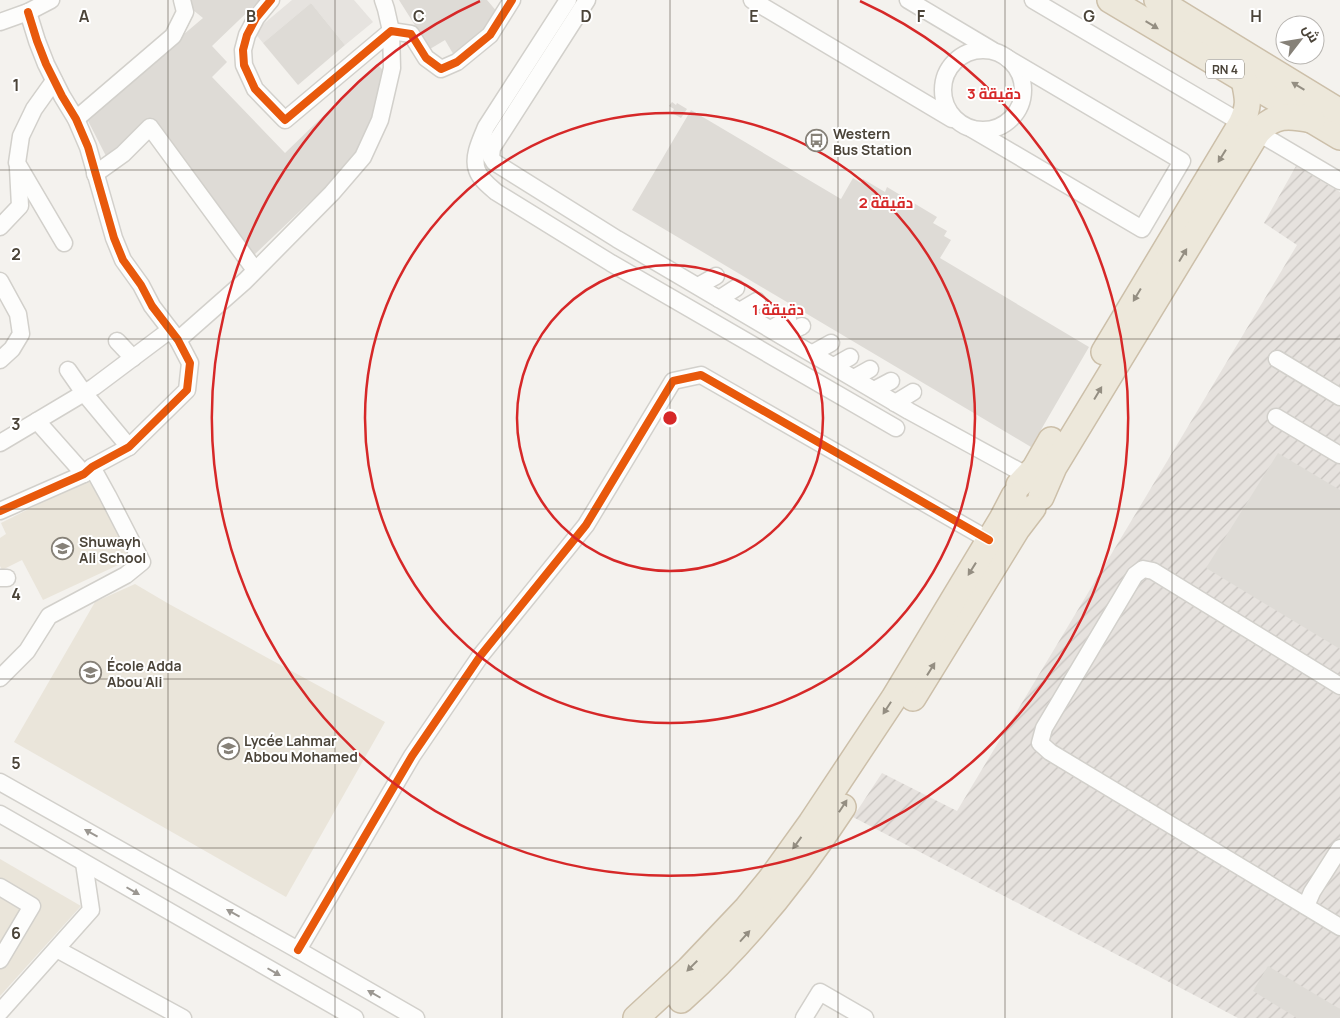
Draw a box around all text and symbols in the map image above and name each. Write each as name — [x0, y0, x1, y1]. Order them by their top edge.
text: A — [79, 5, 90, 27]
text: B — [246, 5, 256, 27]
text: C — [413, 5, 425, 27]
text: D — [580, 5, 592, 27]
text: E — [749, 5, 759, 27]
text: F — [917, 5, 926, 27]
text: G — [1083, 5, 1095, 27]
text: H — [1250, 5, 1262, 27]
north arrow — [1275, 15, 1325, 65]
text: ش — [1299, 20, 1324, 46]
one-way arrow — [1144, 21, 1159, 29]
road number: RN 4 — [1206, 60, 1244, 78]
text: 1 — [12, 74, 20, 96]
one-way arrow — [1292, 82, 1305, 91]
text: 3 دقيقة — [967, 83, 1021, 104]
place label: Western Bus Station — [833, 124, 912, 159]
bus stop icon: Western Bus Station — [805, 129, 829, 153]
one-way arrow — [1217, 150, 1226, 163]
text: 2 دقيقة — [859, 192, 913, 213]
text: 2 — [11, 243, 21, 265]
one-way arrow — [1179, 248, 1188, 262]
one-way arrow — [1133, 289, 1142, 302]
text: 1 دقيقة — [752, 299, 804, 320]
one-way arrow — [1094, 387, 1103, 400]
centre of rings — [661, 409, 679, 427]
text: 3 — [11, 413, 21, 435]
place label: Shuwayh Ali School — [79, 532, 146, 567]
school or university icon: Shuwayh Ali School — [51, 537, 75, 561]
one-way arrow — [967, 562, 976, 575]
text: 4 — [11, 583, 21, 605]
place label: École Adda Abou Ali — [107, 656, 182, 691]
school or university icon: École Adda Abou Ali — [79, 661, 103, 685]
one-way arrow — [926, 663, 936, 676]
one-way arrow — [882, 701, 892, 714]
place label: Lycée Lahmar Abbou Mohamed — [244, 731, 358, 766]
school or university icon: Lycée Lahmar Abbou Mohamed — [216, 736, 240, 760]
text: 5 — [11, 752, 21, 774]
one-way arrow — [839, 800, 848, 813]
one-way arrow — [84, 829, 98, 838]
one-way arrow — [792, 836, 802, 850]
one-way arrow — [127, 886, 140, 895]
one-way arrow — [225, 909, 240, 917]
text: 6 — [11, 922, 21, 944]
one-way arrow — [740, 929, 751, 942]
one-way arrow — [686, 960, 698, 972]
one-way arrow — [268, 967, 281, 976]
one-way arrow — [367, 989, 380, 998]

